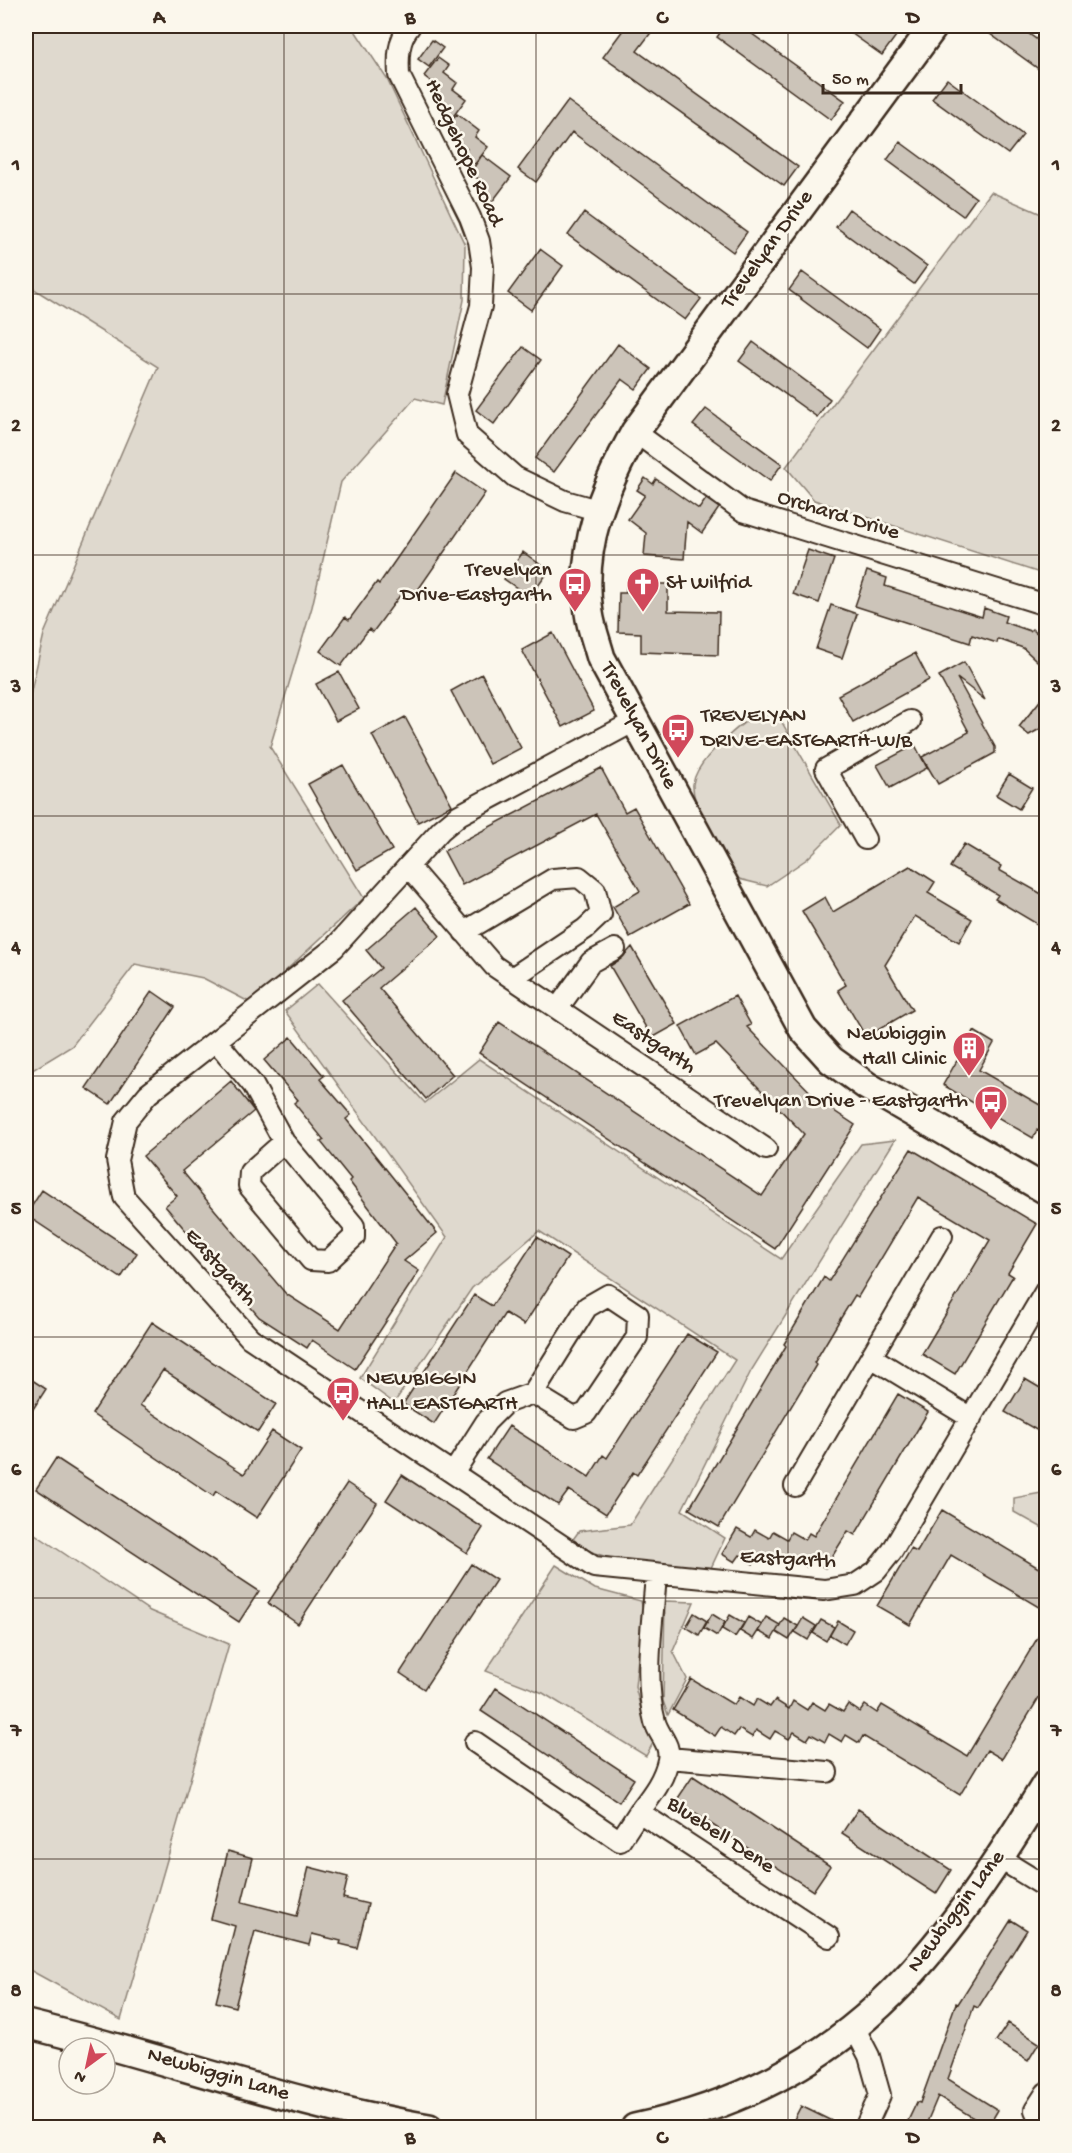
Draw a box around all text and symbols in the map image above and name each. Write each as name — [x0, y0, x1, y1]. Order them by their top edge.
text: A — [152, 8, 167, 31]
text: B — [404, 8, 416, 31]
text: C — [656, 8, 670, 31]
text: D — [904, 8, 920, 31]
scale bar — [823, 57, 961, 95]
text: 50 m — [832, 70, 869, 91]
street label: Hedgehope Road — [418, 75, 509, 233]
text: 1 — [11, 155, 20, 178]
text: 1 — [1051, 155, 1060, 178]
street label: Trevelyan Drive — [715, 185, 820, 316]
text: 2 — [11, 416, 21, 439]
text: 2 — [1051, 416, 1061, 439]
street label: Orchard Drive — [774, 485, 903, 547]
place label: Trevelyan Drive-Eastgarth — [399, 558, 553, 609]
bus stop icon: Trevelyan Drive-Eastgarth — [557, 566, 593, 613]
church icon: St Wilfrid — [625, 566, 661, 613]
place label: St Wilfrid — [666, 571, 753, 597]
street label: Trevelyan Drive — [593, 656, 683, 795]
text: 3 — [10, 677, 21, 700]
text: 3 — [1050, 677, 1061, 700]
place label: TREVELYAN DRIVE-EASTGARTH-W/B — [699, 704, 913, 755]
bus stop icon: TREVELYAN DRIVE-EASTGARTH-W/B — [660, 712, 696, 759]
text: 4 — [10, 938, 21, 961]
text: 4 — [1050, 938, 1061, 961]
street label: Eastgarth — [606, 1005, 700, 1081]
place label: Newbiggin Hall Clinic — [847, 1022, 948, 1073]
building icon: Newbiggin Hall Clinic — [951, 1030, 987, 1077]
bus stop icon: Trevelyan Drive - Eastgarth — [973, 1084, 1009, 1131]
place label: Trevelyan Drive - Eastgarth — [712, 1089, 968, 1115]
text: 5 — [11, 1199, 22, 1222]
text: 5 — [1051, 1199, 1062, 1222]
street label: Eastgarth — [178, 1224, 262, 1313]
place label: NEWBIGGIN HALL EASTGARTH — [366, 1367, 518, 1418]
bus stop icon: NEWBIGGIN HALL EASTGARTH — [325, 1375, 361, 1422]
text: 6 — [11, 1460, 22, 1483]
text: 6 — [1051, 1460, 1062, 1483]
street label: Eastgarth — [739, 1544, 837, 1576]
text: 7 — [10, 1721, 23, 1744]
text: 7 — [1050, 1721, 1063, 1744]
street label: Bluebell Dene — [660, 1791, 779, 1881]
street label: Newbiggin Lane — [902, 1845, 1012, 1978]
text: 8 — [11, 1981, 22, 2004]
text: 8 — [1051, 1981, 1062, 2004]
north arrow — [57, 2036, 117, 2096]
street label: Newbiggin Lane — [144, 2042, 293, 2108]
text: N — [71, 2065, 90, 2086]
text: A — [152, 2128, 167, 2151]
text: B — [404, 2128, 416, 2151]
text: C — [656, 2128, 670, 2151]
text: D — [904, 2128, 920, 2151]

